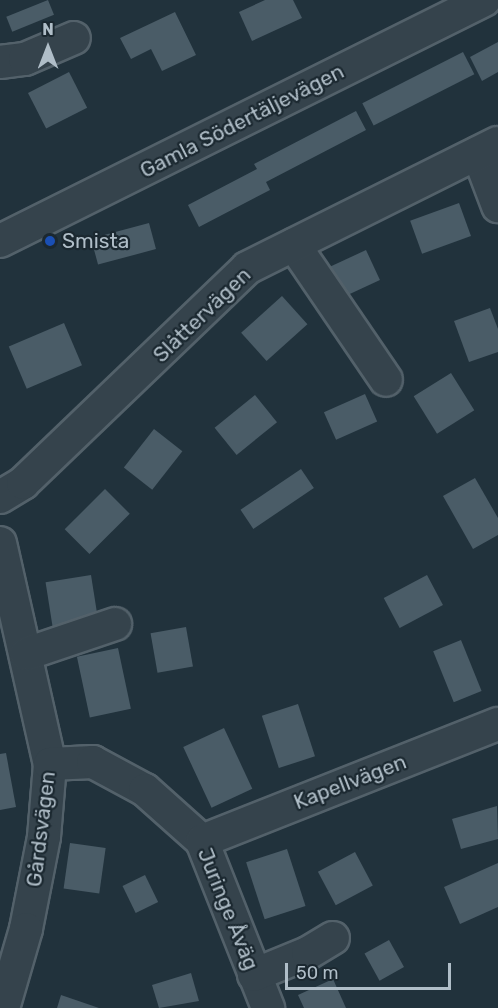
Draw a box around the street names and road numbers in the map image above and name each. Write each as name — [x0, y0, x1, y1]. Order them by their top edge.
street label: Gamla Södertäljevägen — [136, 59, 348, 183]
street label: Slåttervägen — [148, 262, 256, 368]
street label: Kapellvägen — [290, 749, 410, 815]
street label: Gårdsvägen — [21, 770, 61, 888]
street label: Juringe Åväg — [192, 844, 264, 974]

